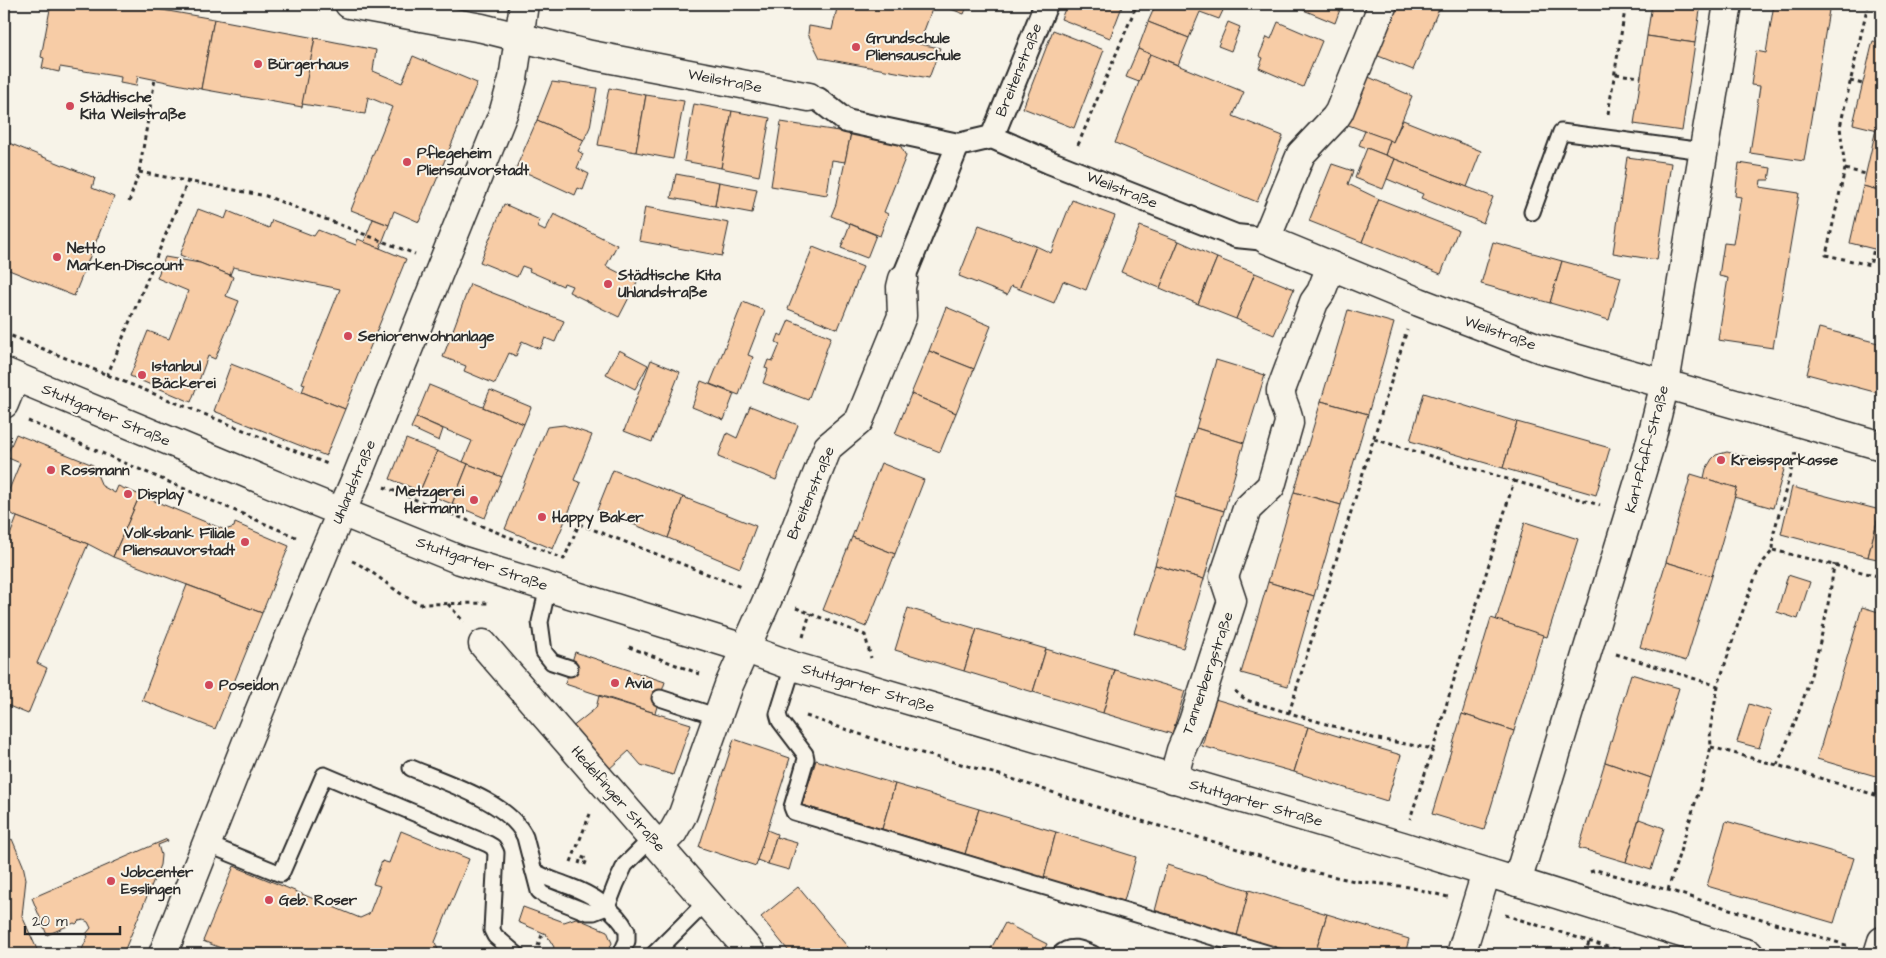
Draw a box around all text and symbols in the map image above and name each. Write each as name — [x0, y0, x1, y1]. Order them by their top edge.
street label: Breitenstraße — [991, 20, 1047, 120]
place label: Grundschule Pliensauschule — [866, 28, 961, 66]
marker: Grundschule Pliensauschule — [850, 41, 862, 53]
place label: Bürgerhaus — [268, 54, 349, 77]
marker: Bürgerhaus — [252, 58, 264, 70]
street label: Weilstraße — [686, 64, 764, 98]
place label: Städtische Kita Weilstraße — [79, 87, 186, 125]
marker: Städtische Kita Weilstraße — [64, 100, 76, 112]
place label: Pflegeheim Pliensauvorstadt — [417, 143, 530, 181]
marker: Pflegeheim Pliensauvorstadt — [401, 156, 413, 168]
street label: Weilstraße — [1083, 166, 1161, 214]
place label: Netto Marken-Discount — [67, 238, 184, 276]
marker: Netto Marken-Discount — [51, 251, 63, 263]
place label: Städtische Kita Uhlandstraße — [617, 265, 721, 303]
marker: Städtische Kita Uhlandstraße — [602, 278, 614, 290]
street label: Weilstraße — [1461, 310, 1539, 356]
place label: Seniorenwohnanlage — [357, 326, 494, 349]
marker: Seniorenwohnanlage — [342, 330, 354, 342]
place label: Istanbul Bäckerei — [152, 356, 217, 394]
marker: Istanbul Bäckerei — [136, 369, 148, 381]
street label: Stuttgarter Straße — [38, 378, 174, 453]
street label: Karl-Pfaff-Straße — [1620, 383, 1674, 515]
street label: Uhlandstraße — [327, 437, 381, 527]
street label: Breitenstraße — [782, 443, 840, 543]
place label: Kreissparkasse — [1731, 450, 1838, 471]
marker: Kreissparkasse — [1715, 454, 1727, 466]
place label: Rossmann — [61, 460, 130, 481]
marker: Rossmann — [45, 464, 57, 476]
place label: Metzgerei Hermann — [395, 481, 465, 519]
place label: Display — [138, 484, 185, 506]
marker: Display — [122, 488, 134, 500]
marker: Metzgerei Hermann — [468, 494, 480, 506]
place label: Happy Baker — [552, 507, 644, 529]
marker: Happy Baker — [536, 511, 548, 523]
place label: Volksbank Filiale Pliensauvorstadt — [123, 523, 236, 561]
street label: Stuttgarter Straße — [413, 532, 551, 597]
marker: Volksbank Filiale Pliensauvorstadt — [239, 536, 251, 548]
street label: Tannenbergstraße — [1177, 609, 1240, 737]
street label: Stuttgarter Straße — [799, 658, 937, 719]
place label: Avia — [625, 673, 653, 694]
place label: Poseidon — [219, 675, 279, 696]
marker: Avia — [609, 677, 621, 689]
marker: Poseidon — [203, 679, 215, 691]
street label: Hedelfinger Straße — [565, 741, 670, 857]
street label: Stuttgarter Straße — [1187, 774, 1325, 833]
place label: Jobcenter Esslingen — [120, 862, 194, 902]
marker: Jobcenter Esslingen — [105, 875, 117, 887]
place label: Geb. Roser — [279, 890, 358, 911]
marker: Geb. Roser — [263, 894, 275, 906]
scale bar — [25, 903, 120, 935]
text: 20 m — [32, 911, 68, 932]

